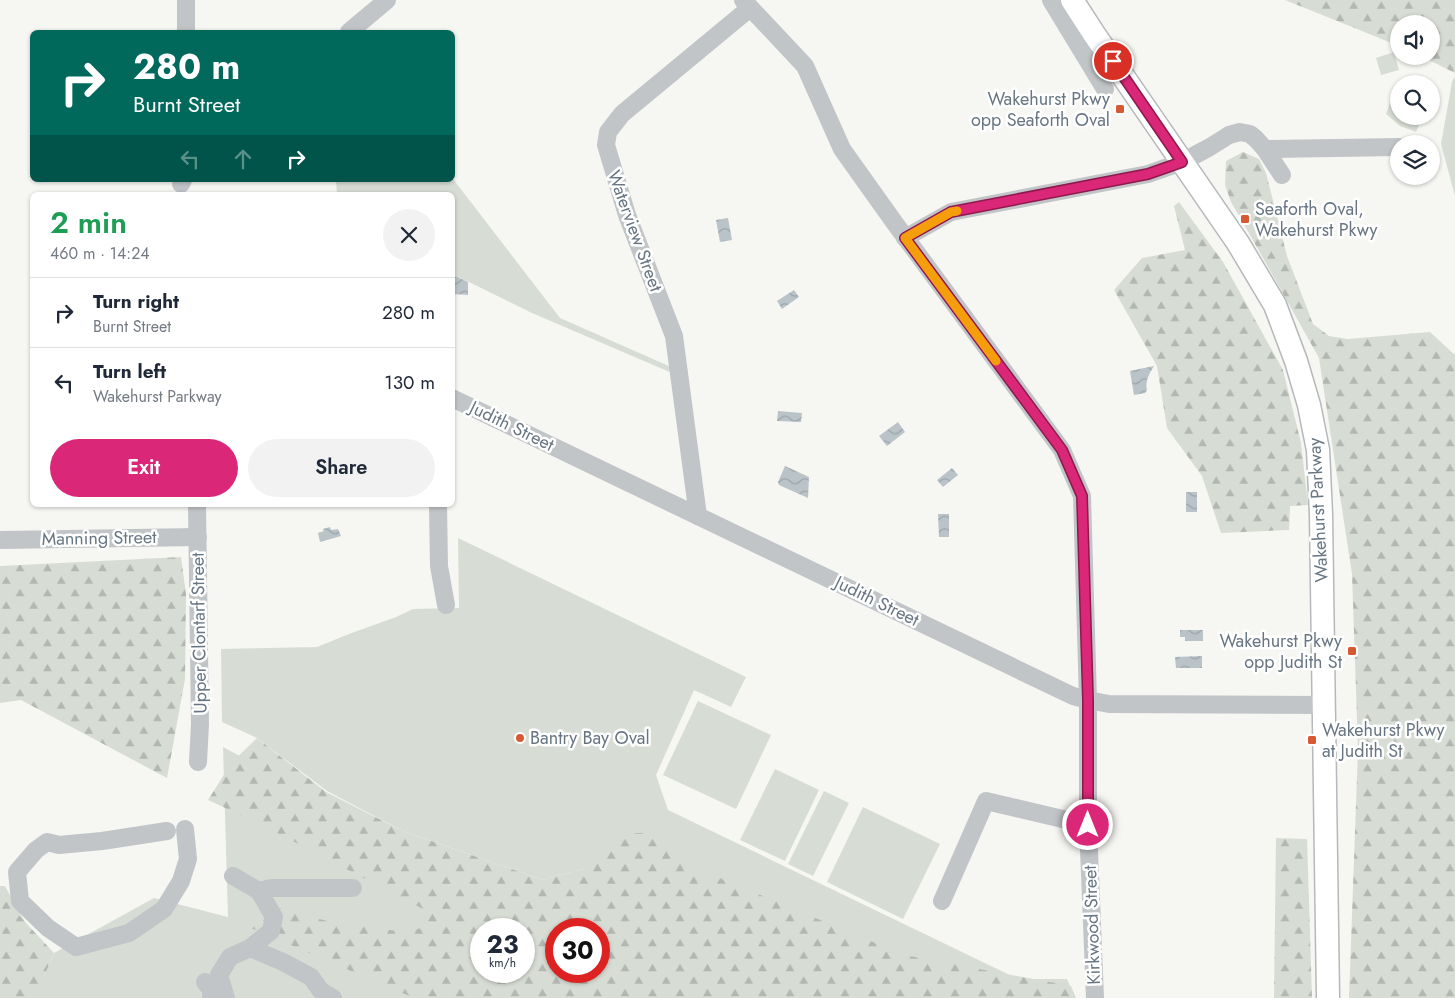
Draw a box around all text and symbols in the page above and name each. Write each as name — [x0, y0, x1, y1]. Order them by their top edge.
map controls — [1390, 15, 1440, 185]
button: sound — [1390, 15, 1440, 65]
pin — [1092, 40, 1134, 82]
text: 280 m — [133, 42, 240, 92]
icon: arrive — [1099, 47, 1127, 75]
icon: right — [50, 50, 115, 115]
button: search — [1390, 75, 1440, 125]
place label: Wakehurst Pkwy opp Seaforth Oval — [971, 86, 1110, 133]
text: Burnt Street — [133, 88, 240, 120]
marker: Wakehurst Pkwy opp Seaforth Oval — [1114, 103, 1126, 115]
button: layers — [1390, 135, 1440, 185]
icon: left — [176, 145, 204, 173]
icon: ahead — [229, 145, 257, 173]
icon: right — [282, 145, 310, 173]
street label: Waterview Street — [601, 167, 669, 296]
place label: Seaforth Oval, Wakehurst Pkwy — [1255, 196, 1377, 243]
text: 2 min — [50, 201, 127, 244]
button: close — [383, 209, 435, 261]
marker: Seaforth Oval, Wakehurst Pkwy — [1239, 213, 1251, 225]
text: 460 m · 14:24 — [50, 242, 150, 265]
text: Turn right — [93, 288, 179, 315]
icon: right — [50, 299, 78, 327]
text: 280 m — [382, 299, 435, 326]
text: Burnt Street — [93, 315, 171, 338]
text: Turn left — [93, 358, 166, 385]
icon: left — [50, 369, 78, 397]
text: 130 m — [384, 369, 435, 396]
text: Wakehurst Parkway — [93, 385, 222, 408]
street label: Judith Street — [464, 394, 559, 458]
street label: Wakehurst Parkway — [1301, 437, 1335, 583]
button: Exit — [50, 439, 238, 497]
button: Share — [248, 439, 435, 497]
street label: Manning Street — [41, 524, 157, 552]
street label: Upper Clontarf Street — [185, 552, 213, 714]
street label: Judith Street — [829, 569, 924, 633]
place label: Wakehurst Pkwy opp Judith St — [1220, 628, 1343, 675]
marker: Wakehurst Pkwy opp Judith St — [1346, 645, 1358, 657]
place label: Wakehurst Pkwy at Judith St — [1322, 717, 1444, 764]
place label: Bantry Bay Oval — [530, 725, 650, 751]
marker: Bantry Bay Oval — [514, 732, 526, 744]
marker: Wakehurst Pkwy at Judith St — [1306, 734, 1318, 746]
position arrow — [1061, 798, 1113, 850]
street label: Kirkwood Street — [1077, 864, 1107, 985]
speed limit sign: 30 — [545, 918, 610, 983]
text: 23 — [487, 926, 518, 962]
text: km/h — [489, 954, 516, 972]

